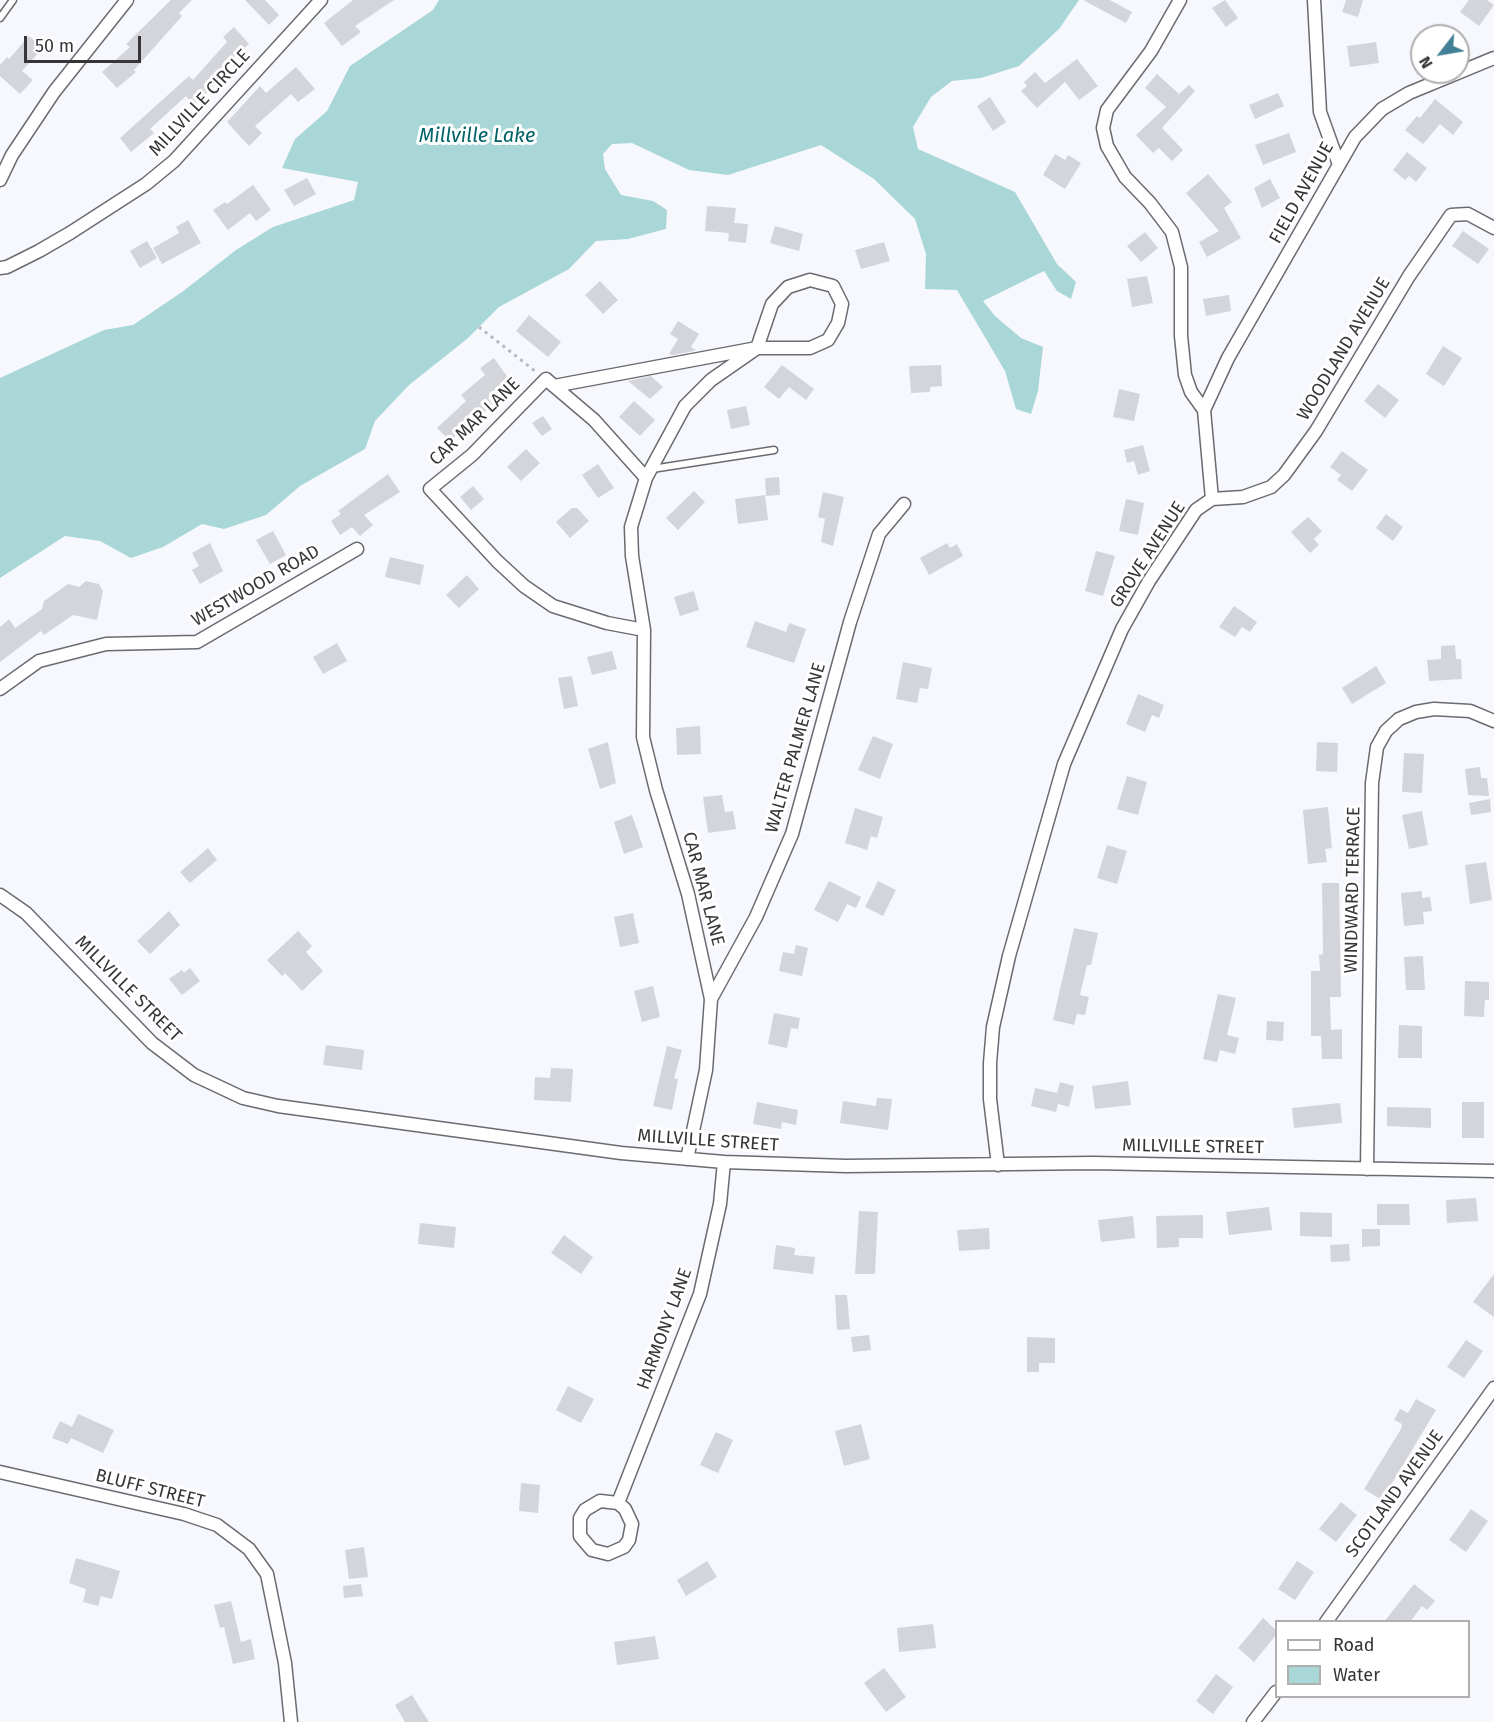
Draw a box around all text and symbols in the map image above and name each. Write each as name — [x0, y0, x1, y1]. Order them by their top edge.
scale bar — [27, 24, 144, 62]
north arrow — [1410, 24, 1470, 84]
text: 50 m — [35, 35, 74, 57]
street label: MILLVILLE CIRCLE — [145, 45, 255, 161]
text: N — [1415, 53, 1437, 72]
water label: Millville Lake — [419, 124, 535, 148]
street label: FIELD AVENUE — [1265, 139, 1339, 247]
street label: WOODLAND AVENUE — [1293, 274, 1395, 424]
street label: CAR MAR LANE — [425, 374, 525, 470]
street label: GROVE AVENUE — [1106, 498, 1190, 612]
street label: WESTWOOD ROAD — [188, 541, 324, 631]
street label: WALTER PALMER LANE — [761, 660, 831, 836]
street label: WINDWARD TERRACE — [1341, 806, 1365, 974]
street label: CAR MAR LANE — [677, 830, 729, 948]
street label: MILLVILLE STREET — [70, 931, 186, 1047]
street label: MILLVILLE STREET — [637, 1125, 779, 1157]
street label: MILLVILLE STREET — [1122, 1135, 1264, 1159]
street label: HARMONY LANE — [633, 1265, 697, 1393]
street label: SCOTLAND AVENUE — [1342, 1426, 1448, 1562]
street label: BLUFF STREET — [93, 1465, 207, 1513]
legend — [1275, 1620, 1470, 1698]
text: Road — [1333, 1634, 1375, 1656]
text: Water — [1333, 1664, 1380, 1686]

